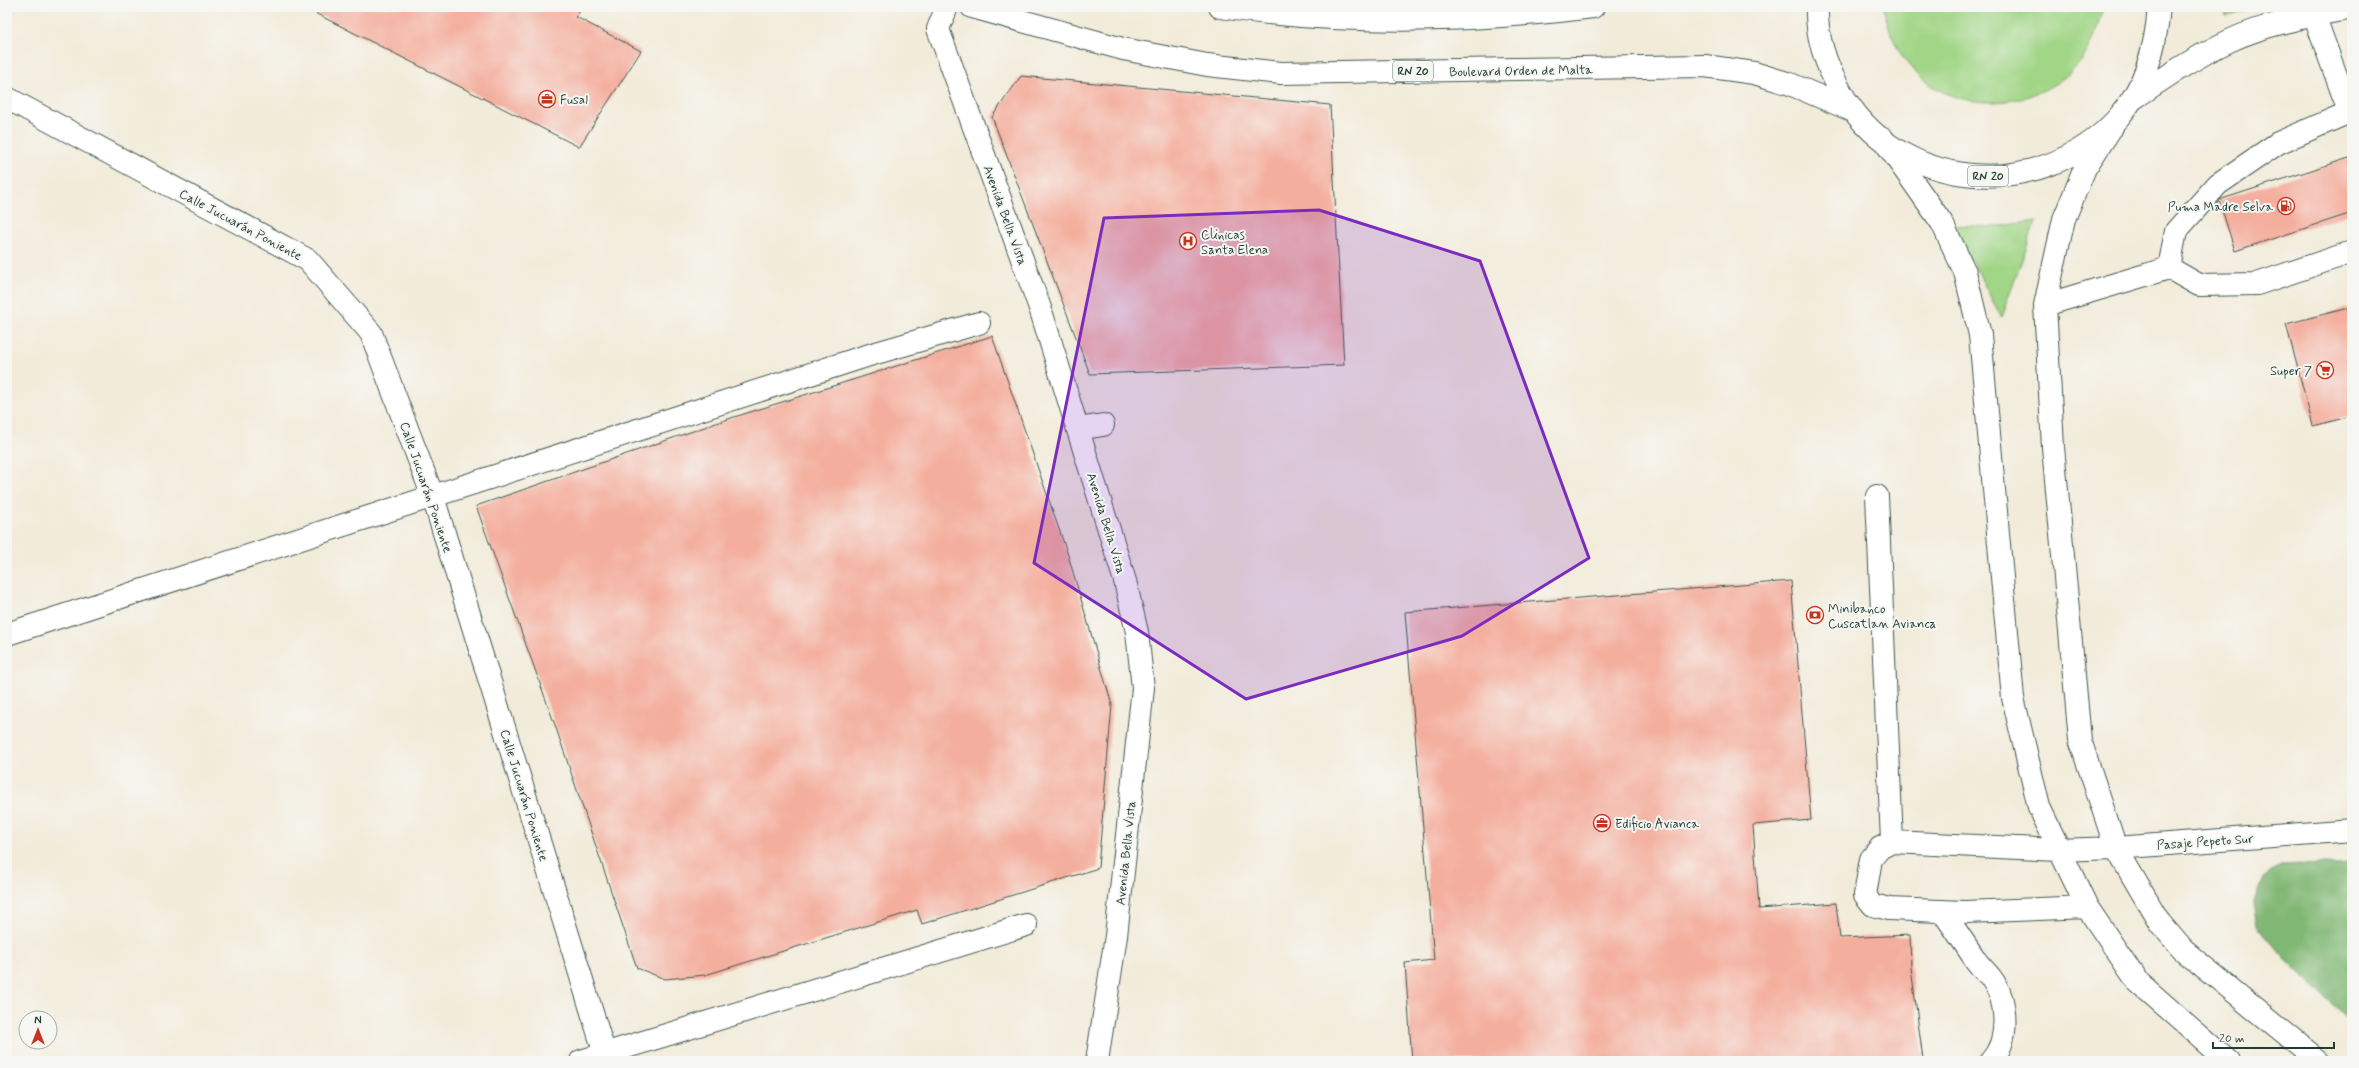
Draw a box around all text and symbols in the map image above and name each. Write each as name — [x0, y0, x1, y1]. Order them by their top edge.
road number: RN 20 — [1393, 61, 1433, 81]
street label: Boulevard Orden de Malta — [1449, 62, 1593, 81]
office icon: Fusal — [537, 89, 557, 109]
place label: Fusal — [560, 92, 588, 109]
street label: Avenida Bella Vista — [979, 163, 1031, 268]
road number: RN 20 — [1968, 166, 2008, 186]
street label: Calle Jucuarán Poniente — [176, 186, 305, 265]
fuel station icon: Puma Madre Selva — [2276, 196, 2296, 216]
place label: Puma Madre Selva — [2168, 199, 2273, 216]
place label: Clinicas Santa Elena — [1201, 227, 1268, 259]
hospital icon: Clinicas Santa Elena — [1178, 231, 1198, 251]
supermarket icon: Super 7 — [2315, 360, 2335, 380]
place label: Super 7 — [2270, 363, 2312, 380]
street label: Calle Jucuarán Poniente — [395, 420, 456, 555]
street label: Avenida Bella Vista — [1082, 471, 1129, 576]
place label: Minibanco Cuscatlan Avianca — [1828, 601, 1937, 633]
bank icon: Minibanco Cuscatlan Avianca — [1805, 605, 1825, 625]
street label: Calle Jucuarán Poniente — [495, 727, 552, 863]
street label: Avenida Bella Vista — [1113, 800, 1140, 906]
office icon: Edificio Avianca — [1592, 813, 1612, 833]
place label: Edificio Avianca — [1615, 816, 1699, 833]
street label: Pasaje Pepeto Sur — [2156, 831, 2255, 854]
north arrow — [18, 1010, 58, 1050]
text: N — [34, 1014, 42, 1028]
scale bar — [2213, 1024, 2334, 1050]
text: 20 m — [2219, 1031, 2245, 1047]

